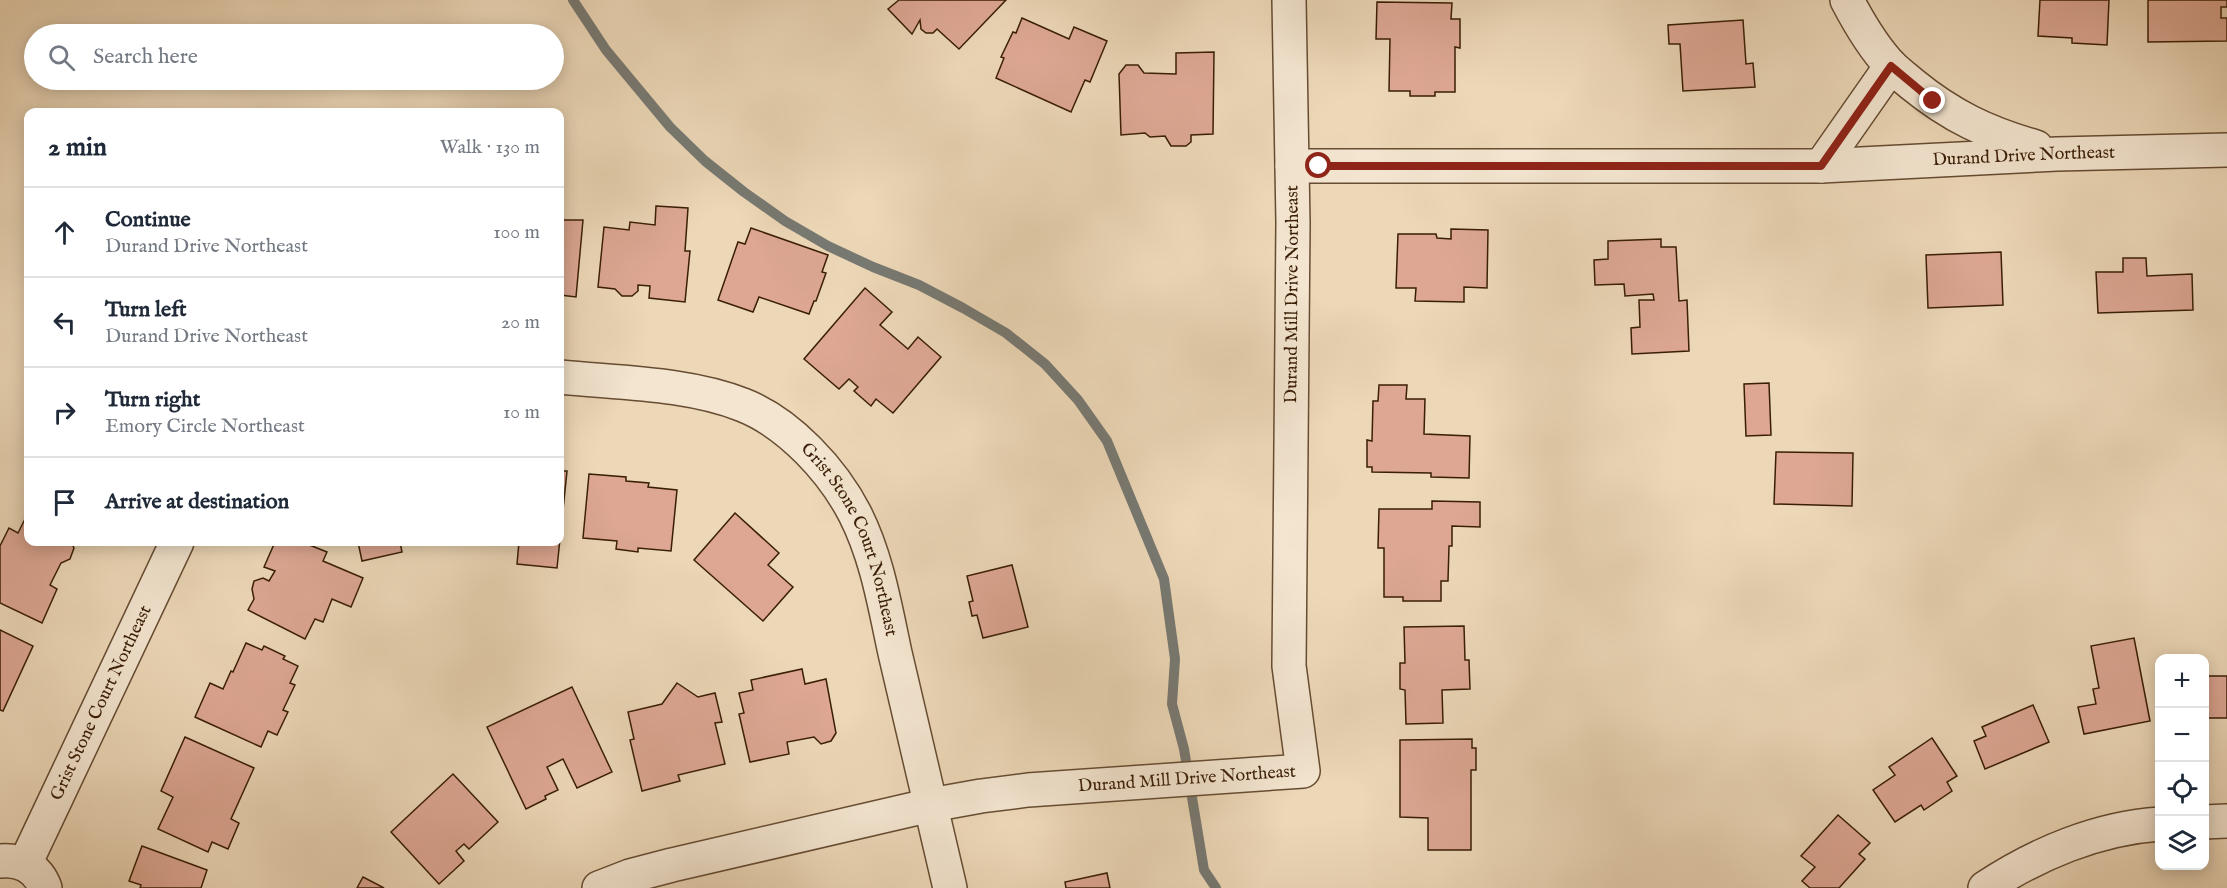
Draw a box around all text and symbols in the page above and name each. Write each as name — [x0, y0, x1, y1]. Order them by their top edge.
search box — [24, 24, 564, 90]
icon: search — [45, 41, 78, 74]
text: Search here — [93, 43, 198, 71]
route end — [1919, 87, 1945, 113]
text: 2 min — [48, 131, 107, 164]
text: Walk · 130 m — [440, 135, 540, 160]
street label: Durand Drive Northeast — [1932, 141, 2115, 172]
route start — [1305, 152, 1331, 178]
street label: Durand Mill Drive Northeast — [1280, 185, 1305, 404]
text: Continue — [105, 206, 191, 234]
icon: ahead — [48, 216, 81, 249]
text: 100 m — [493, 220, 540, 245]
text: Durand Drive Northeast — [105, 234, 308, 259]
text: Turn left — [105, 296, 187, 324]
icon: left — [48, 306, 81, 339]
text: 20 m — [501, 310, 540, 335]
text: Durand Drive Northeast — [105, 324, 308, 349]
text: Turn right — [105, 386, 200, 414]
icon: right — [48, 396, 81, 429]
text: 10 m — [503, 400, 540, 425]
text: Emory Circle Northeast — [105, 414, 305, 439]
street label: Grist Stone Court Northeast — [796, 438, 903, 638]
icon: arrive — [48, 486, 81, 519]
text: Arrive at destination — [105, 488, 289, 516]
street label: Grist Stone Court Northeast — [45, 602, 157, 804]
map controls — [2155, 654, 2209, 870]
button: + — [2155, 654, 2209, 708]
button: − — [2155, 708, 2209, 762]
street label: Durand Mill Drive Northeast — [1077, 760, 1297, 798]
button: locate — [2155, 762, 2209, 816]
button: layers — [2155, 816, 2209, 870]

